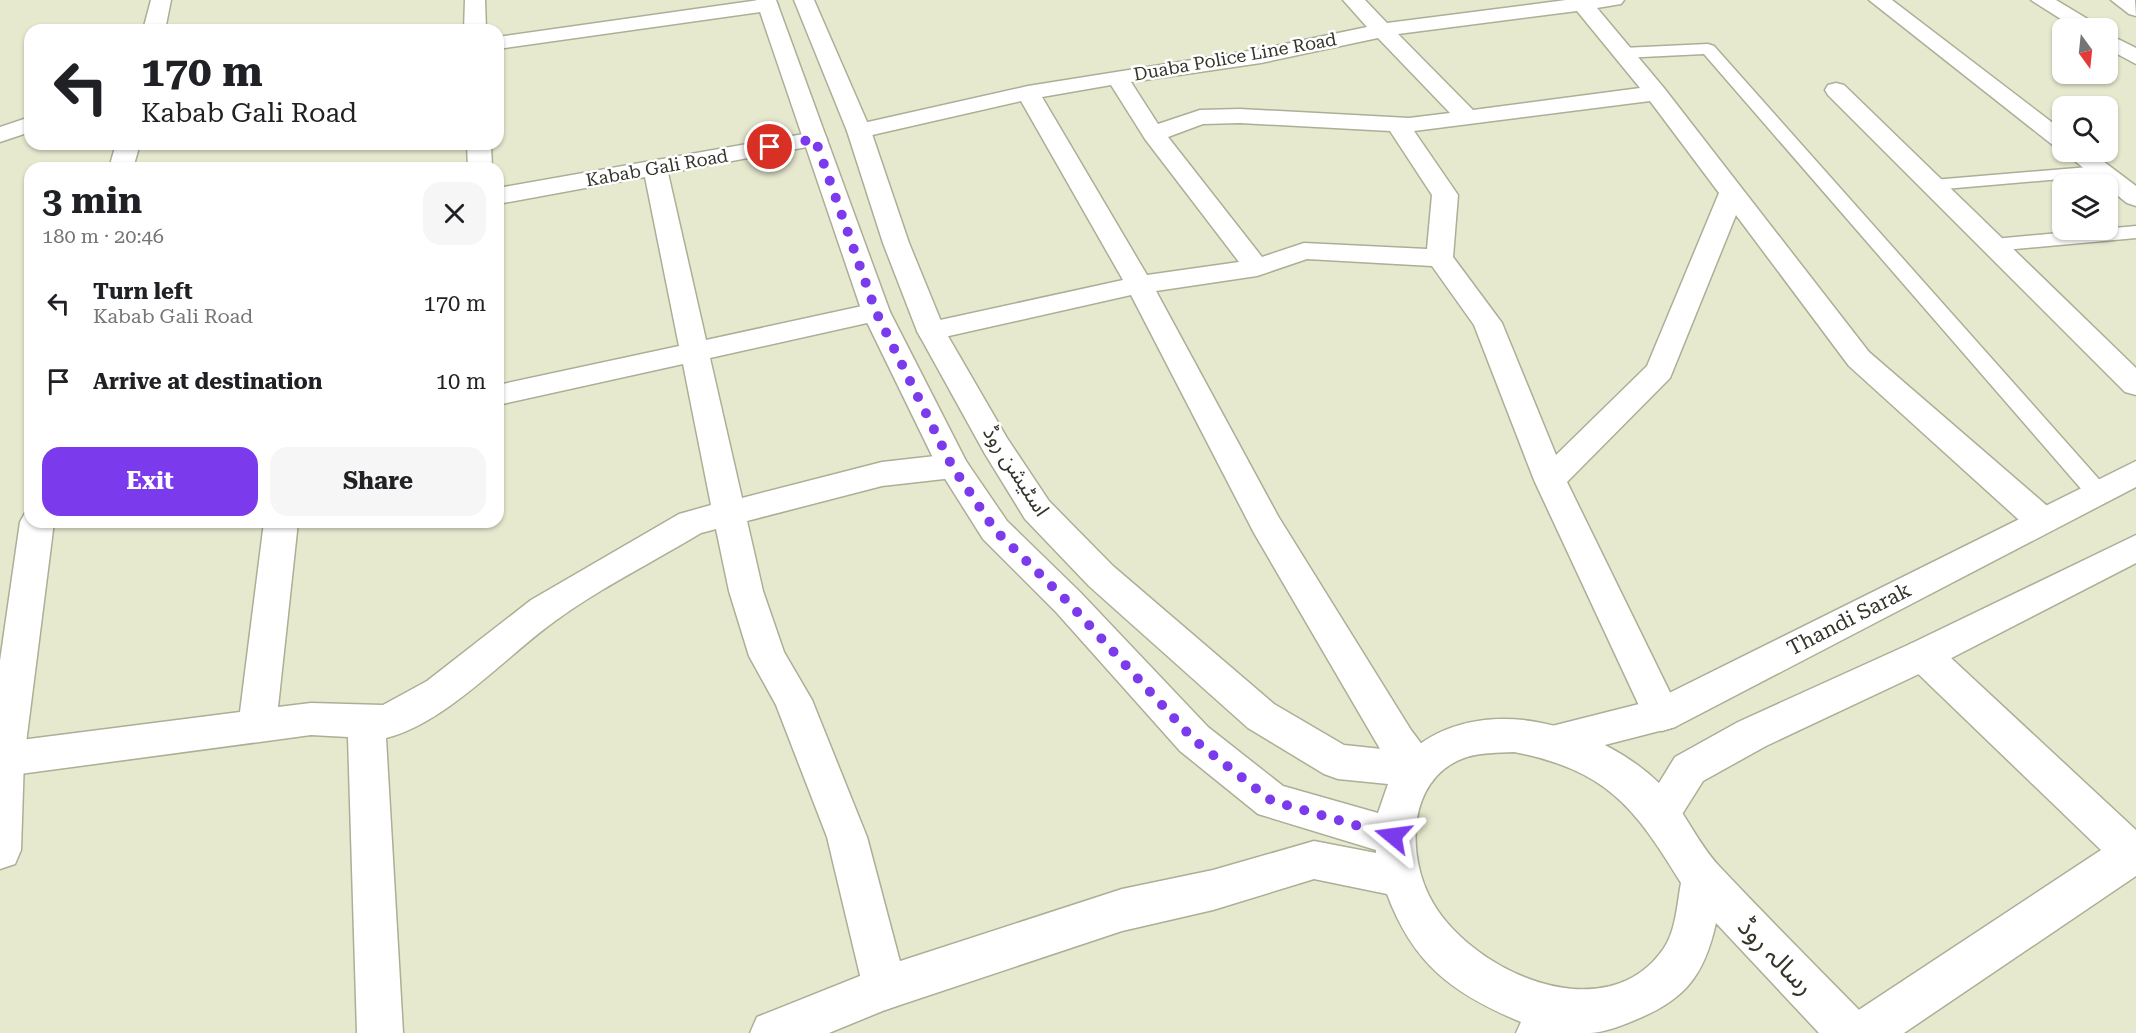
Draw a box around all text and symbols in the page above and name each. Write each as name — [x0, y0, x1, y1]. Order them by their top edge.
north arrow — [2052, 18, 2118, 84]
map controls — [2052, 18, 2118, 240]
street label: Duaba Police Line Road — [1132, 28, 1339, 85]
text: 170 m — [141, 47, 263, 96]
icon: left — [42, 48, 120, 126]
button: search — [2052, 96, 2118, 162]
text: Kabab Gali Road — [141, 97, 357, 129]
pin — [744, 121, 795, 172]
icon: arrive — [753, 130, 786, 163]
street label: Kabab Gali Road — [584, 145, 730, 190]
button: layers — [2052, 174, 2118, 240]
text: 3 min — [42, 180, 142, 222]
button: close — [423, 182, 486, 245]
text: 180 m · 20:46 — [42, 224, 164, 248]
text: Turn left — [93, 279, 193, 304]
icon: left — [42, 287, 75, 320]
text: 170 m — [423, 291, 486, 316]
text: Kabab Gali Road — [93, 304, 253, 328]
icon: arrive — [42, 365, 75, 398]
text: Arrive at destination — [93, 369, 322, 394]
text: 10 m — [436, 369, 486, 394]
street label: اسٹیشن روڈ — [978, 421, 1054, 521]
button: Exit — [42, 447, 258, 516]
button: Share — [270, 447, 486, 516]
street label: Thandi Sarak — [1783, 578, 1915, 660]
position arrow — [1361, 804, 1425, 868]
street label: رسالہ روڈ — [1732, 911, 1820, 1001]

